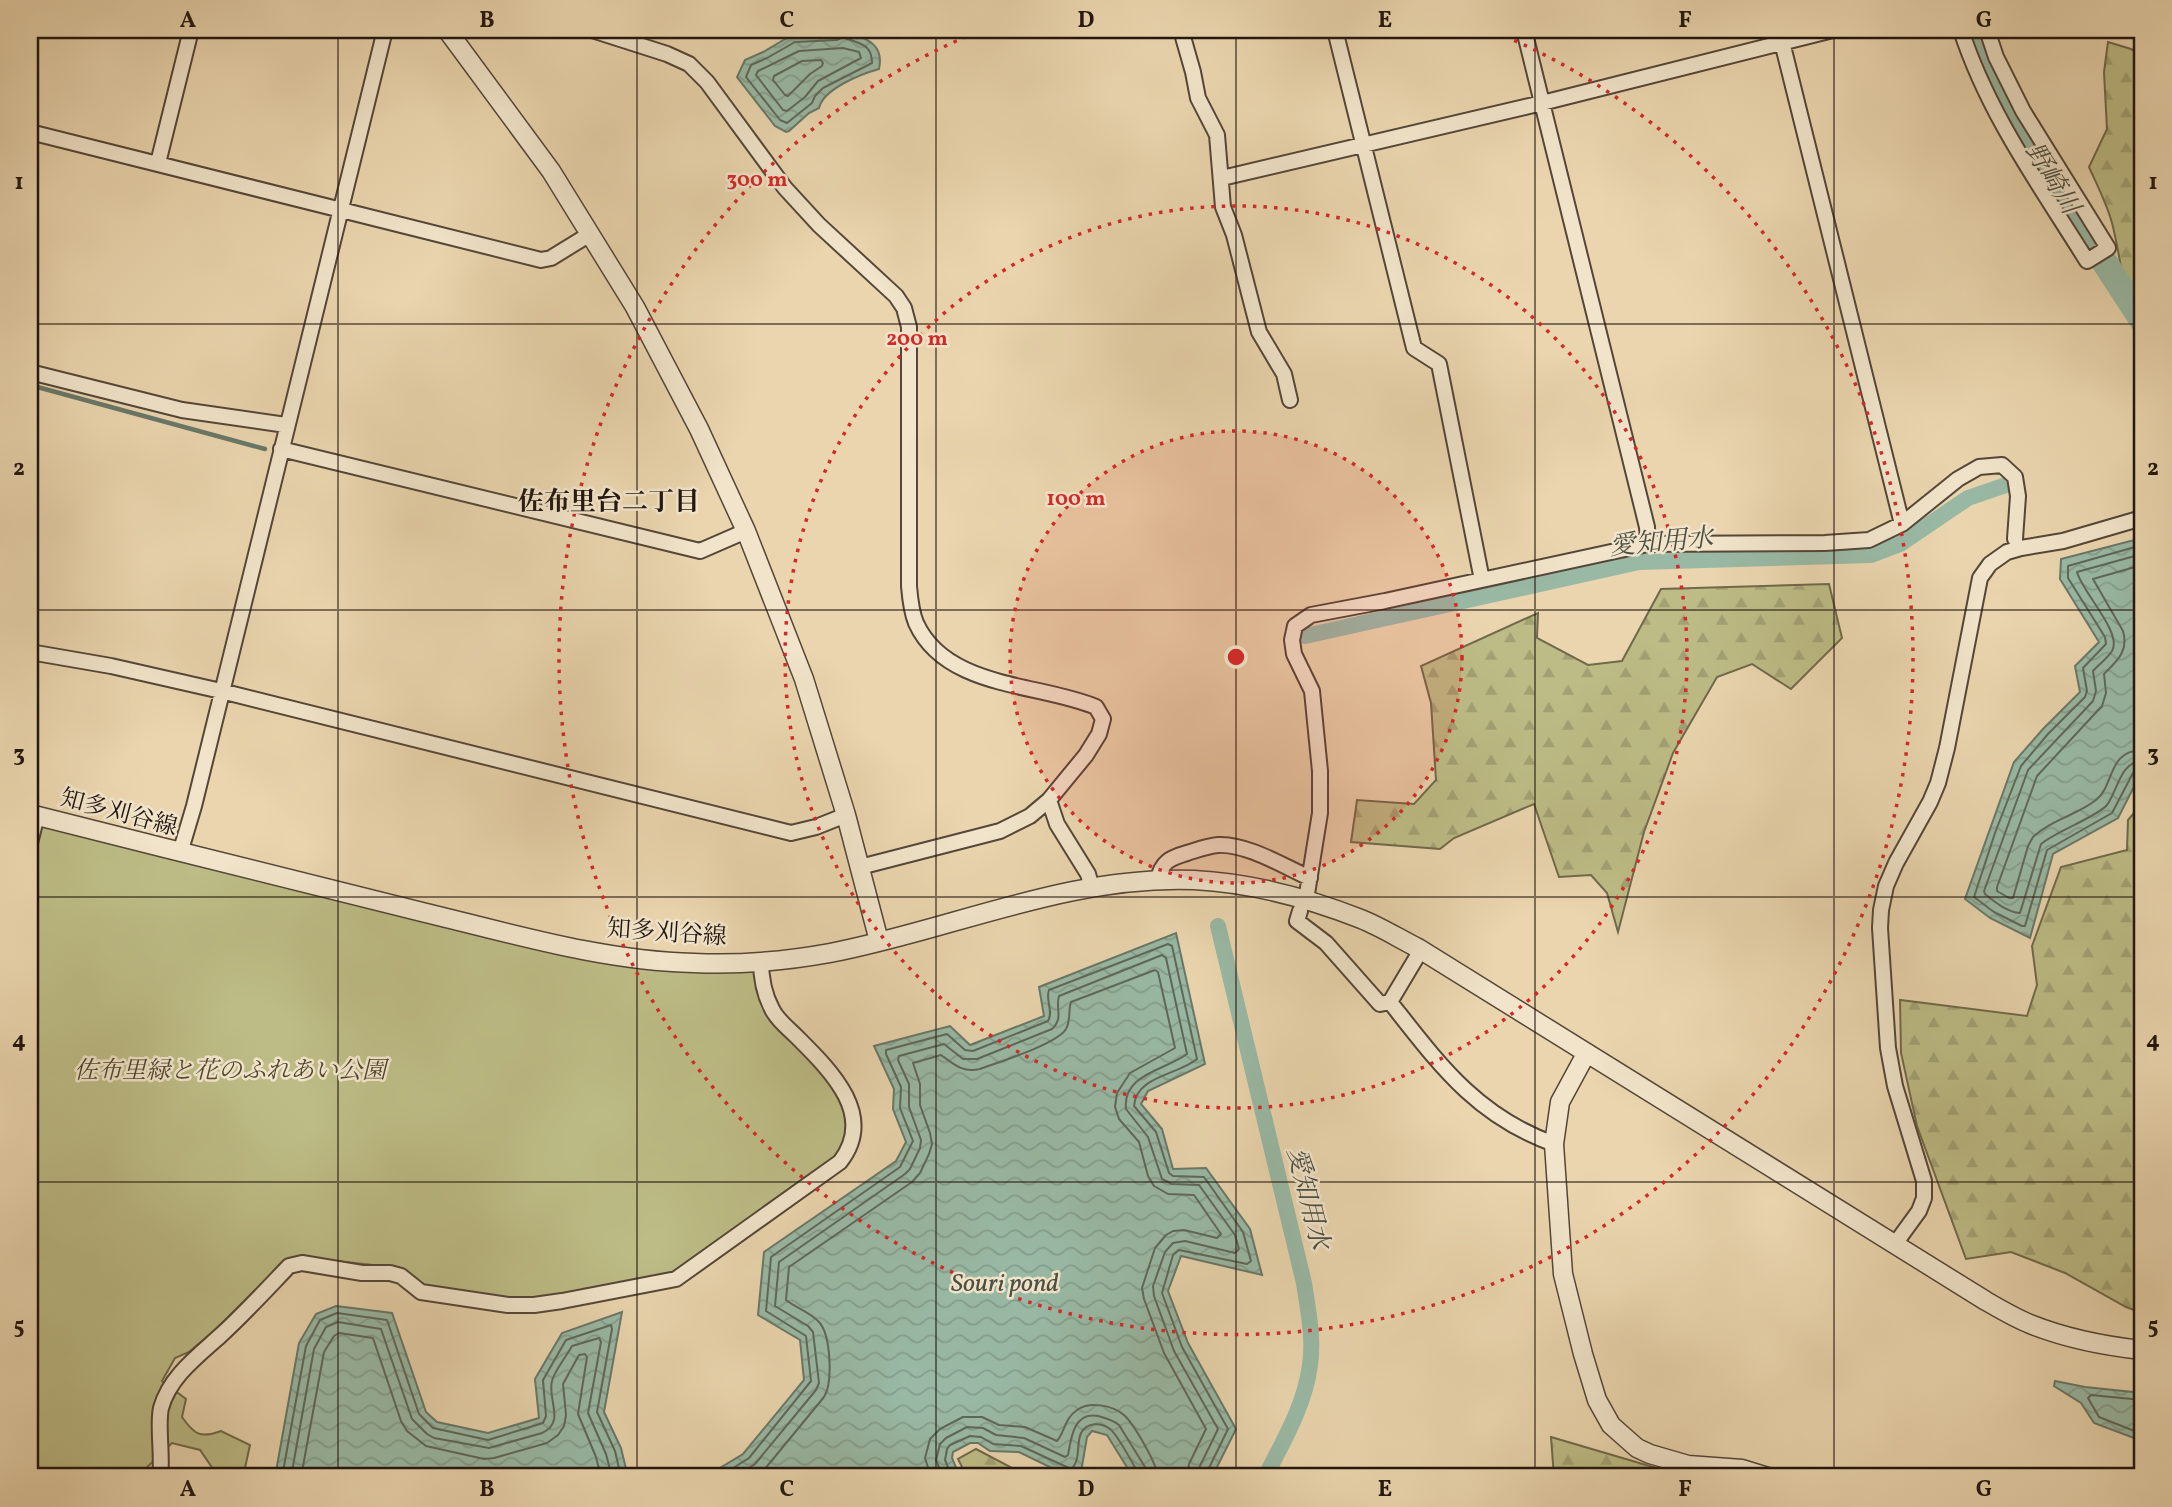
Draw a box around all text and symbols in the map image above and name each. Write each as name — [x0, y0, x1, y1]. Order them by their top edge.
text: A — [180, 5, 196, 37]
text: B — [479, 5, 495, 37]
text: C — [780, 5, 794, 37]
text: D — [1078, 5, 1095, 37]
text: E — [1378, 5, 1392, 37]
text: F — [1678, 5, 1692, 37]
text: G — [1976, 5, 1992, 37]
water label: 野崎川 — [2015, 136, 2089, 224]
text: 300 m — [727, 166, 787, 195]
text: 1 — [14, 167, 24, 199]
text: 1 — [2148, 167, 2158, 199]
text: 200 m — [886, 325, 948, 354]
text: 2 — [13, 453, 25, 485]
text: 2 — [2147, 453, 2159, 485]
district label: 佐布里台二丁目 — [518, 485, 700, 521]
text: 100 m — [1046, 485, 1106, 514]
water label: 愛知用水 — [1608, 520, 1718, 565]
centre of rings — [1224, 645, 1248, 669]
text: 3 — [13, 739, 25, 771]
text: 3 — [2147, 739, 2159, 771]
street label: 知多刈谷線 — [56, 782, 181, 846]
street label: 知多刈谷線 — [606, 913, 728, 955]
text: 4 — [12, 1025, 26, 1057]
text: 4 — [2146, 1025, 2160, 1057]
park label: 佐布里緑と花のふれあい公園 — [74, 1055, 390, 1089]
water label: 愛知用水 — [1277, 1144, 1338, 1256]
water label: Souri pond — [951, 1266, 1059, 1302]
text: 5 — [13, 1311, 25, 1343]
text: 5 — [2147, 1311, 2159, 1343]
text: A — [180, 1474, 196, 1506]
text: B — [479, 1474, 495, 1506]
text: C — [780, 1474, 794, 1506]
text: D — [1078, 1474, 1095, 1506]
text: E — [1378, 1474, 1392, 1506]
text: F — [1678, 1474, 1692, 1506]
text: G — [1976, 1474, 1992, 1506]

